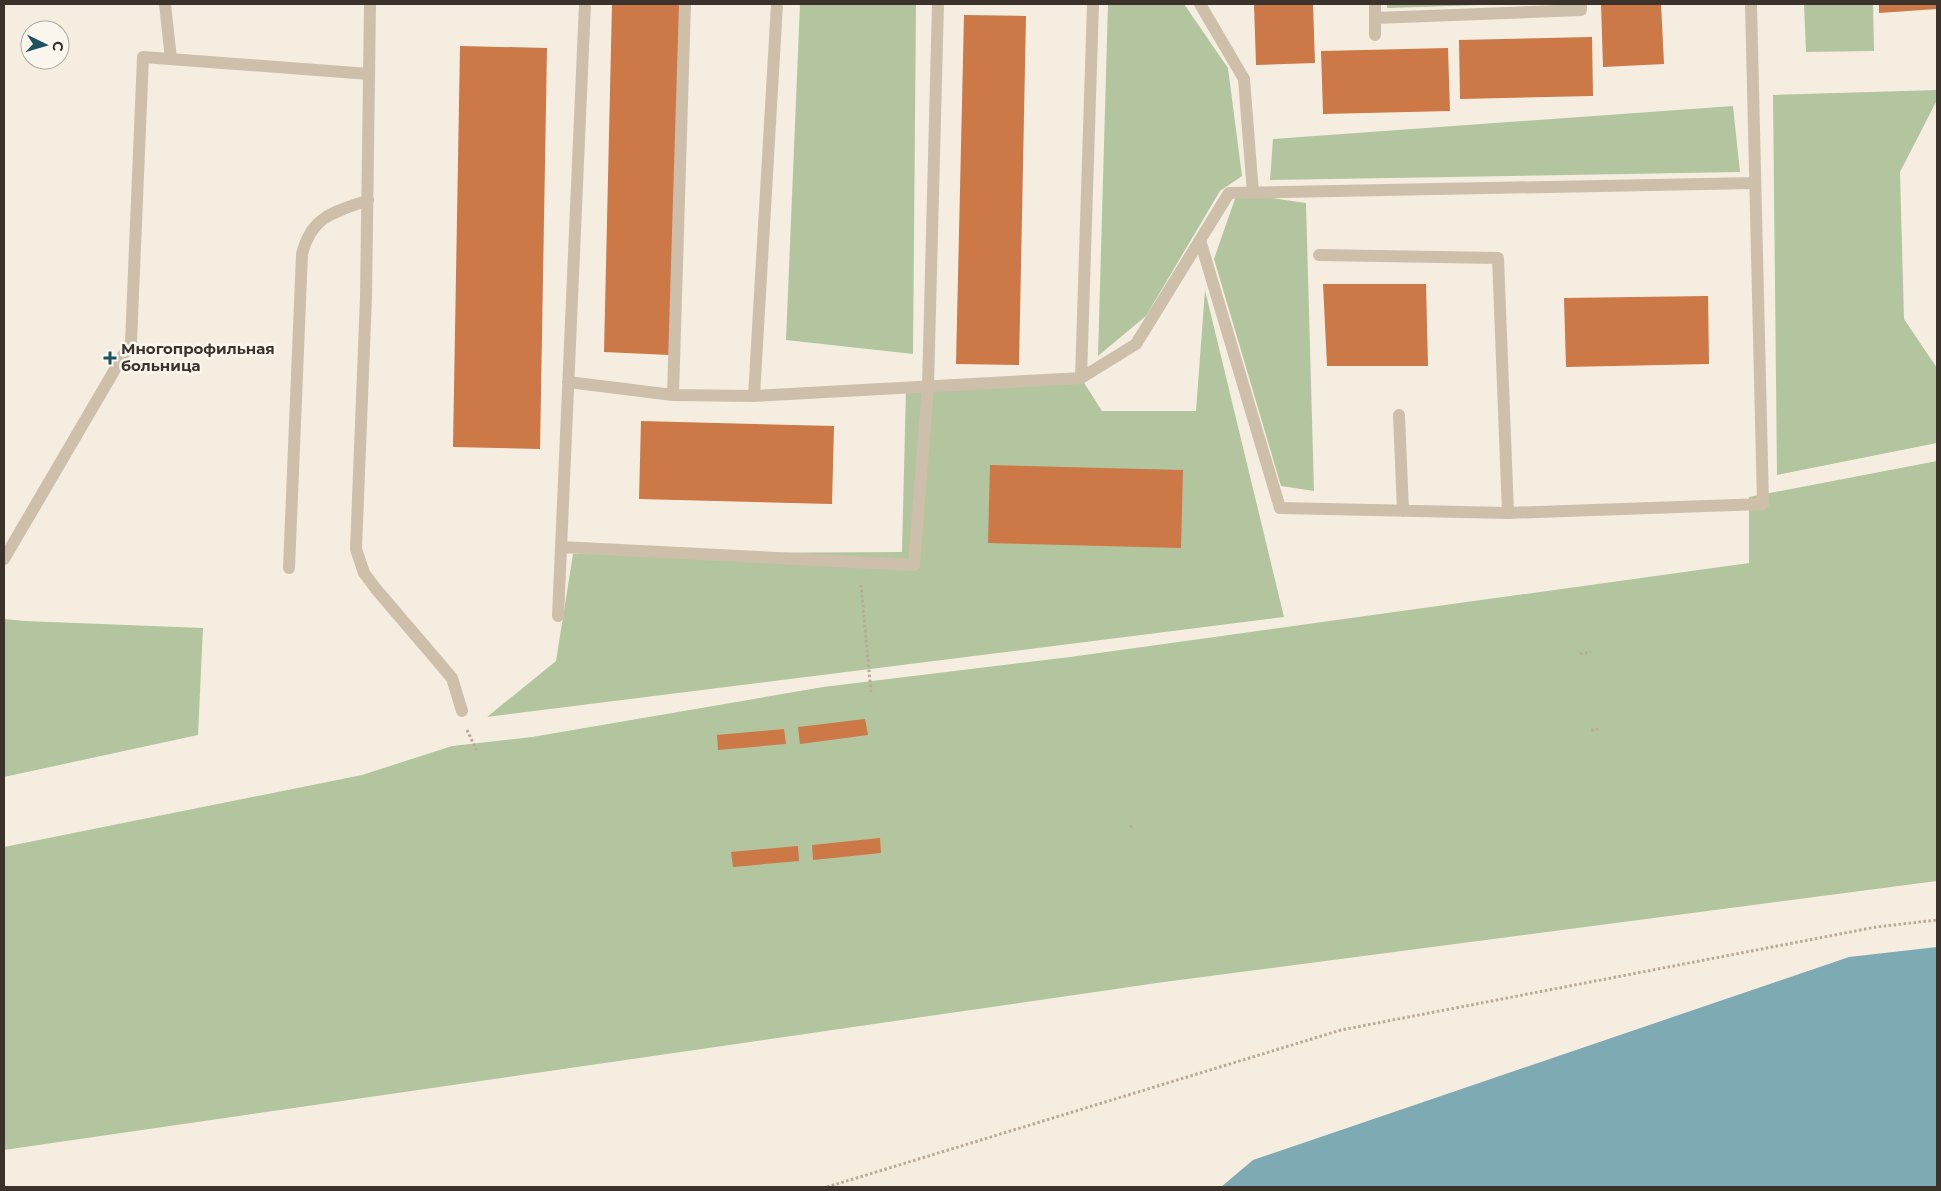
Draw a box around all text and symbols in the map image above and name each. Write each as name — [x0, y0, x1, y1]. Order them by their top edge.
north arrow — [20, 20, 70, 70]
text: С — [49, 40, 67, 52]
place label: Многопрофильная больница — [121, 339, 275, 375]
marker: Многопрофильная больница — [103, 351, 117, 365]

